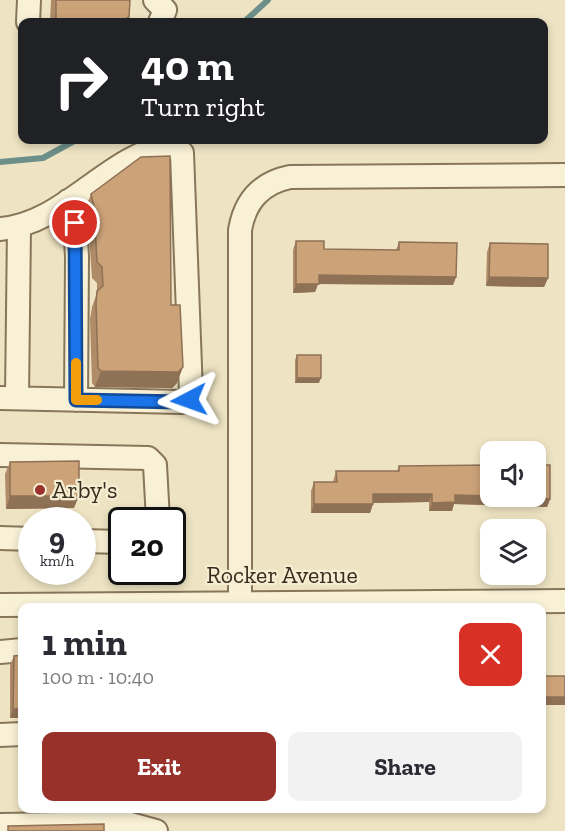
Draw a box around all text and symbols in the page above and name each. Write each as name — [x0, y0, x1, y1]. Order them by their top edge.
text: 40 m — [141, 40, 234, 91]
icon: right — [42, 42, 120, 120]
text: Turn right — [141, 91, 265, 123]
pin — [49, 197, 100, 248]
icon: arrive — [58, 206, 91, 239]
position arrow — [157, 368, 221, 432]
map controls — [480, 441, 546, 585]
button: sound — [480, 441, 546, 507]
place label: Arby's — [52, 475, 117, 504]
marker: Arby's — [33, 483, 47, 497]
speed limit sign: 20 — [108, 507, 186, 585]
button: layers — [480, 519, 546, 585]
text: 9 — [49, 521, 65, 557]
text: km/h — [40, 552, 74, 570]
street label: Rocker Avenue — [206, 560, 358, 589]
text: 1 min — [42, 621, 127, 664]
button: close — [459, 623, 522, 686]
text: 100 m · 10:40 — [42, 665, 154, 689]
button: Exit — [42, 732, 276, 801]
button: Share — [288, 732, 522, 801]

